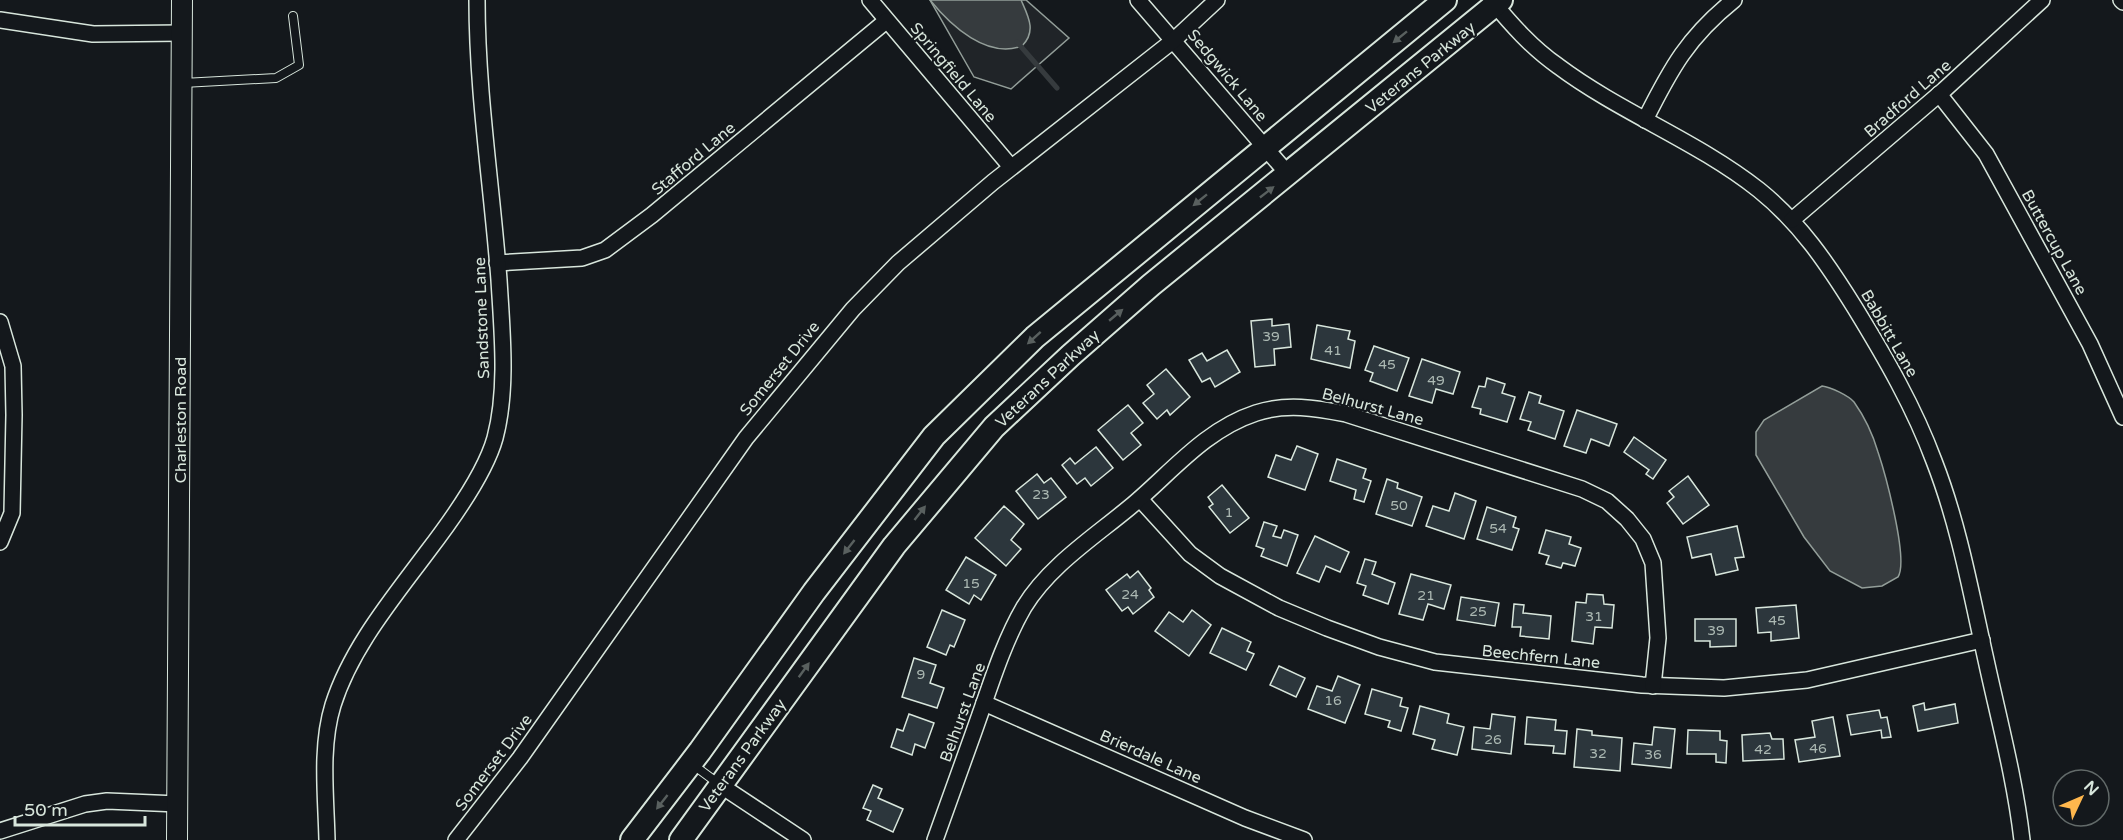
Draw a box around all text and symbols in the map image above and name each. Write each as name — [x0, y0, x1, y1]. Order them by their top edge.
street label: Veterans Parkway — [1362, 17, 1480, 118]
street label: Springfield Lane — [906, 19, 1001, 127]
street label: Sedgwick Lane — [1183, 25, 1272, 126]
one-way arrow — [1392, 31, 1408, 44]
street label: Bradford Lane — [1860, 56, 1955, 142]
street label: Stafford Lane — [648, 118, 740, 200]
one-way arrow — [1259, 186, 1274, 198]
street label: Buttercup Lane — [2017, 186, 2091, 299]
one-way arrow — [1192, 194, 1208, 207]
street label: Sandstone Lane — [470, 257, 494, 379]
street label: Babbitt Lane — [1856, 286, 1922, 381]
one-way arrow — [1108, 309, 1124, 322]
street label: Somerset Drive — [736, 317, 824, 420]
street label: Veterans Parkway — [991, 325, 1104, 432]
house number: 39 — [1262, 328, 1280, 345]
one-way arrow — [1027, 331, 1042, 344]
house number: 41 — [1324, 342, 1342, 359]
house number: 45 — [1378, 356, 1396, 373]
street label: Charleston Road — [171, 357, 191, 483]
house number: 49 — [1427, 372, 1445, 389]
street label: Belhurst Lane — [1320, 384, 1426, 430]
house number: 23 — [1032, 486, 1050, 503]
house number: 50 — [1390, 497, 1408, 514]
house number: 1 — [1225, 504, 1233, 521]
one-way arrow — [913, 505, 926, 521]
house number: 54 — [1489, 520, 1507, 537]
one-way arrow — [843, 538, 855, 554]
house number: 15 — [962, 575, 980, 592]
house number: 24 — [1121, 586, 1139, 603]
house number: 21 — [1417, 587, 1435, 604]
house number: 25 — [1469, 603, 1487, 620]
house number: 31 — [1585, 608, 1603, 625]
house number: 45 — [1768, 612, 1786, 629]
house number: 39 — [1707, 622, 1725, 639]
street label: Beechfern Lane — [1481, 641, 1601, 673]
street label: Belhurst Lane — [936, 660, 990, 765]
one-way arrow — [798, 662, 810, 678]
house number: 9 — [917, 666, 925, 683]
house number: 16 — [1324, 692, 1342, 709]
street label: Veterans Parkway — [695, 695, 791, 816]
street label: Somerset Drive — [451, 710, 537, 815]
street label: Brierdale Lane — [1097, 726, 1205, 788]
house number: 26 — [1484, 731, 1502, 748]
house number: 46 — [1809, 740, 1827, 757]
house number: 42 — [1754, 741, 1772, 758]
house number: 32 — [1589, 745, 1607, 762]
house number: 36 — [1644, 746, 1662, 763]
north arrow — [2051, 768, 2111, 828]
text: N — [2079, 777, 2103, 800]
scale bar — [15, 789, 146, 827]
one-way arrow — [655, 794, 668, 810]
text: 50 m — [24, 799, 68, 821]

